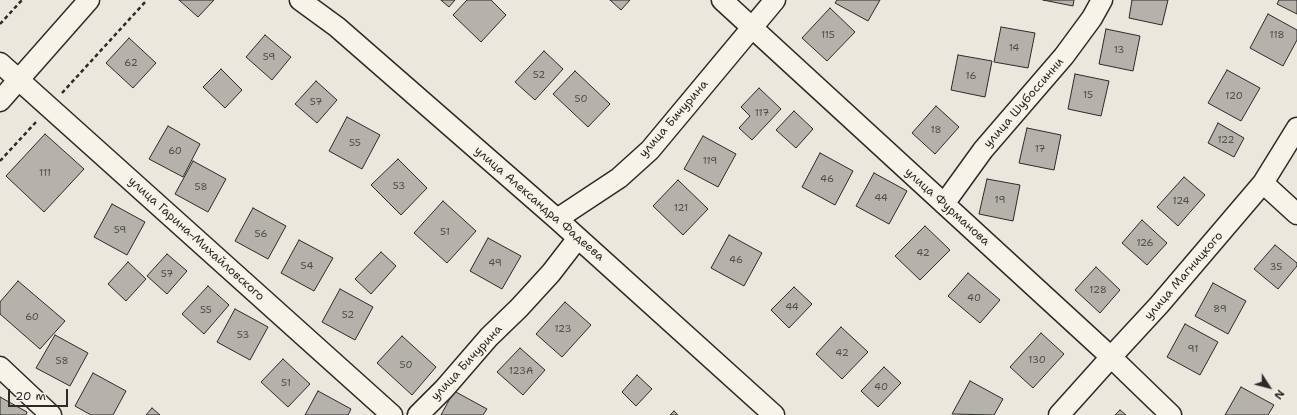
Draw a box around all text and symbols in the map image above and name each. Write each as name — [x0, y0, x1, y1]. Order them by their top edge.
house number: 115 — [821, 29, 835, 41]
house number: 118 — [1270, 29, 1284, 41]
house number: 14 — [1009, 42, 1019, 54]
house number: 13 — [1114, 44, 1124, 56]
house number: 59 — [263, 51, 275, 63]
street label: улица Шубоссинни — [981, 55, 1067, 151]
house number: 62 — [124, 57, 138, 69]
house number: 52 — [533, 69, 545, 81]
house number: 16 — [966, 70, 976, 82]
street label: улица Бичурина — [636, 77, 712, 161]
house number: 15 — [1083, 89, 1093, 101]
house number: 120 — [1225, 90, 1243, 102]
house number: 50 — [574, 93, 588, 105]
house number: 57 — [310, 96, 322, 108]
house number: 117 — [755, 107, 769, 119]
house number: 18 — [930, 124, 942, 136]
house number: 122 — [1217, 134, 1235, 146]
house number: 55 — [349, 137, 361, 149]
house number: 17 — [1035, 143, 1045, 155]
street label: улица Александра Фадеева — [471, 144, 607, 264]
house number: 60 — [168, 145, 182, 157]
house number: 119 — [703, 155, 717, 167]
street label: улица Фурманова — [901, 165, 993, 249]
house number: 111 — [39, 167, 51, 179]
house number: 46 — [820, 173, 834, 185]
street label: улица Гарина-Михайловского — [125, 174, 267, 304]
house number: 53 — [393, 180, 405, 192]
house number: 58 — [195, 181, 207, 193]
house number: 44 — [874, 192, 888, 204]
house number: 19 — [995, 194, 1005, 206]
house number: 124 — [1172, 195, 1190, 207]
house number: 121 — [674, 202, 688, 214]
house number: 59 — [114, 224, 126, 236]
house number: 51 — [440, 226, 450, 238]
house number: 56 — [255, 228, 267, 240]
street label: улица Магницкого — [1142, 229, 1226, 323]
house number: 126 — [1136, 237, 1154, 249]
house number: 42 — [916, 247, 930, 259]
house number: 46 — [729, 254, 743, 266]
house number: 49 — [488, 257, 502, 269]
house number: 54 — [301, 260, 313, 272]
house number: 35 — [1270, 261, 1282, 273]
house number: 57 — [161, 268, 173, 280]
house number: 128 — [1089, 284, 1107, 296]
house number: 40 — [967, 292, 981, 304]
house number: 44 — [785, 301, 799, 313]
house number: 89 — [1213, 303, 1227, 315]
house number: 55 — [200, 304, 212, 316]
house number: 52 — [342, 309, 354, 321]
house number: 60 — [25, 311, 39, 323]
street label: улица Бичурина — [428, 322, 506, 404]
house number: 123 — [554, 323, 572, 335]
house number: 53 — [237, 329, 249, 341]
house number: 91 — [1188, 343, 1198, 355]
house number: 42 — [835, 347, 849, 359]
house number: 130 — [1028, 354, 1046, 366]
house number: 58 — [56, 355, 68, 367]
house number: 50 — [399, 359, 413, 371]
house number: 123А — [509, 365, 533, 377]
north arrow — [1249, 367, 1289, 407]
house number: 51 — [281, 377, 291, 389]
scale bar — [10, 381, 70, 407]
house number: 40 — [874, 381, 888, 393]
text: N — [1270, 386, 1288, 402]
text: 20 m — [15, 388, 46, 404]

